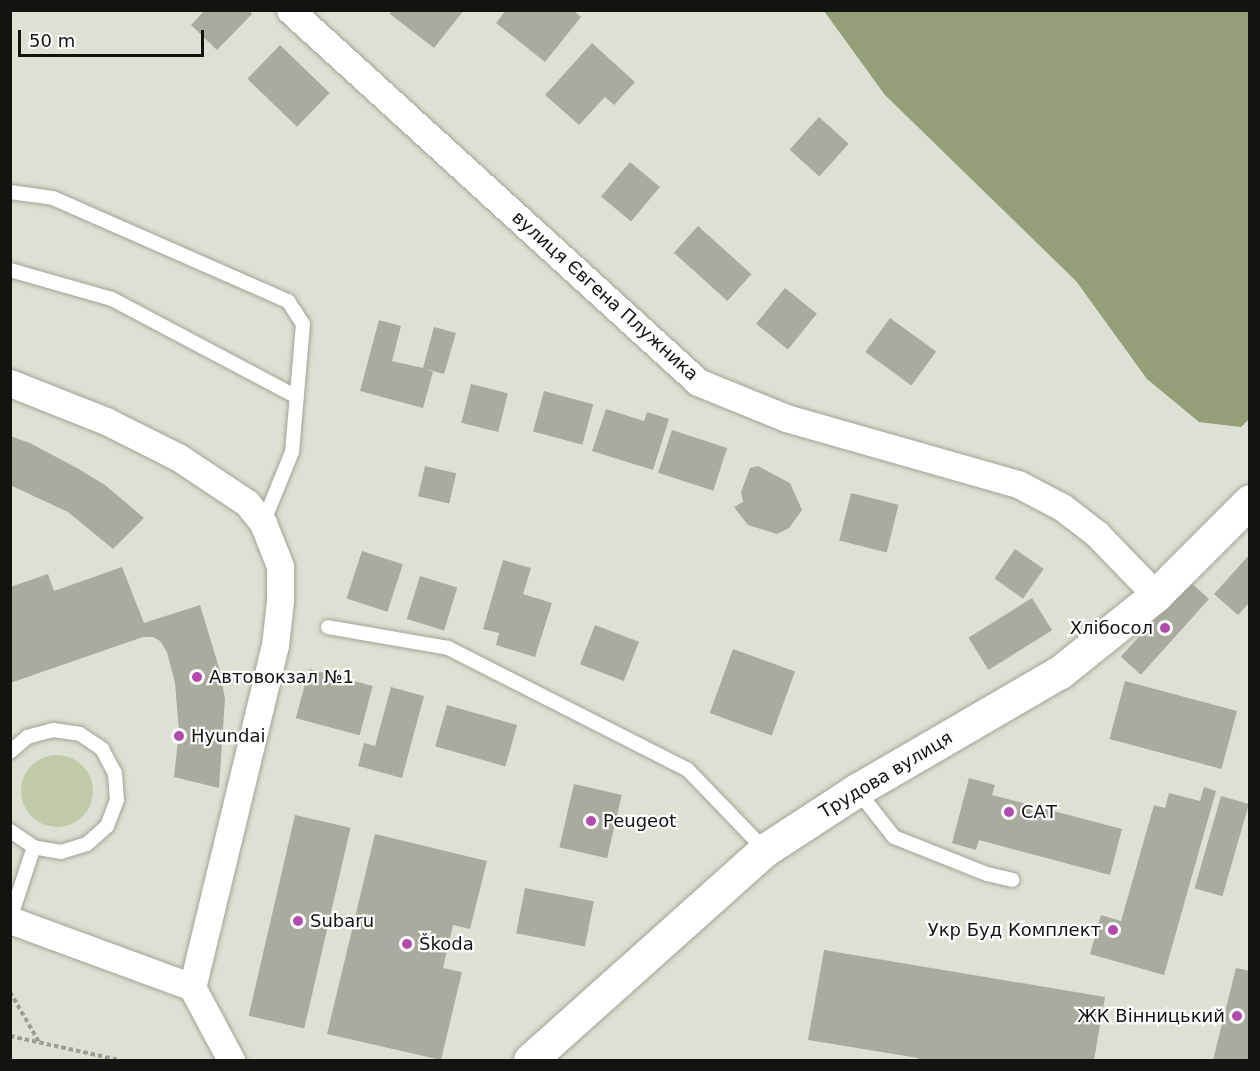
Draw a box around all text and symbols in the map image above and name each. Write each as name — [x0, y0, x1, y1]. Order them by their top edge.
scale bar — [21, 18, 207, 56]
text: 50 m — [29, 30, 75, 51]
street label: вулиця Євгена Плужника — [508, 207, 702, 385]
place label: Хлібосол — [1070, 617, 1153, 639]
marker: Хлібосол — [1158, 621, 1172, 635]
place label: Автовокзал №1 — [209, 666, 354, 688]
marker: Автовокзал №1 — [190, 670, 204, 684]
place label: Hyundai — [191, 725, 265, 747]
street label: Трудова вулиця — [816, 727, 956, 823]
marker: Hyundai — [172, 729, 186, 743]
place label: САТ — [1021, 801, 1057, 823]
marker: САТ — [1002, 805, 1016, 819]
place label: Peugeot — [603, 810, 676, 832]
marker: Peugeot — [584, 814, 598, 828]
place label: Subaru — [310, 910, 374, 932]
marker: Subaru — [291, 914, 305, 928]
place label: Укр Буд Комплект — [928, 919, 1101, 941]
marker: Укр Буд Комплект — [1106, 923, 1120, 937]
place label: Škoda — [419, 933, 474, 955]
marker: Škoda — [400, 937, 414, 951]
place label: ЖК Вінницький — [1077, 1005, 1225, 1027]
marker: ЖК Вінницький — [1230, 1009, 1244, 1023]

